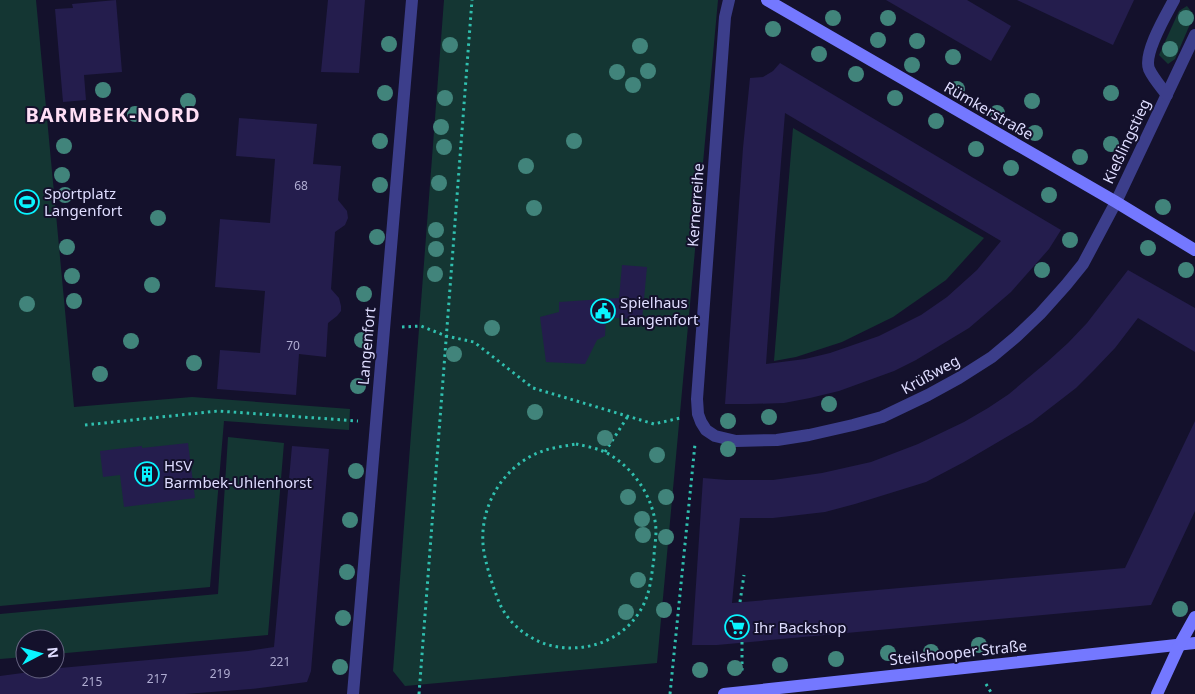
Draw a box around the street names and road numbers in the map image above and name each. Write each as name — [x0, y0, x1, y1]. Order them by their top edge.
street label: Rümkerstraße — [941, 76, 1037, 144]
street label: Kießlingstieg — [1098, 95, 1154, 187]
street label: Kernerreihe — [682, 162, 708, 248]
street label: Langenfort — [353, 306, 379, 386]
street label: Krüßweg — [897, 350, 963, 398]
street label: Steilshooper Straße — [888, 635, 1028, 669]

